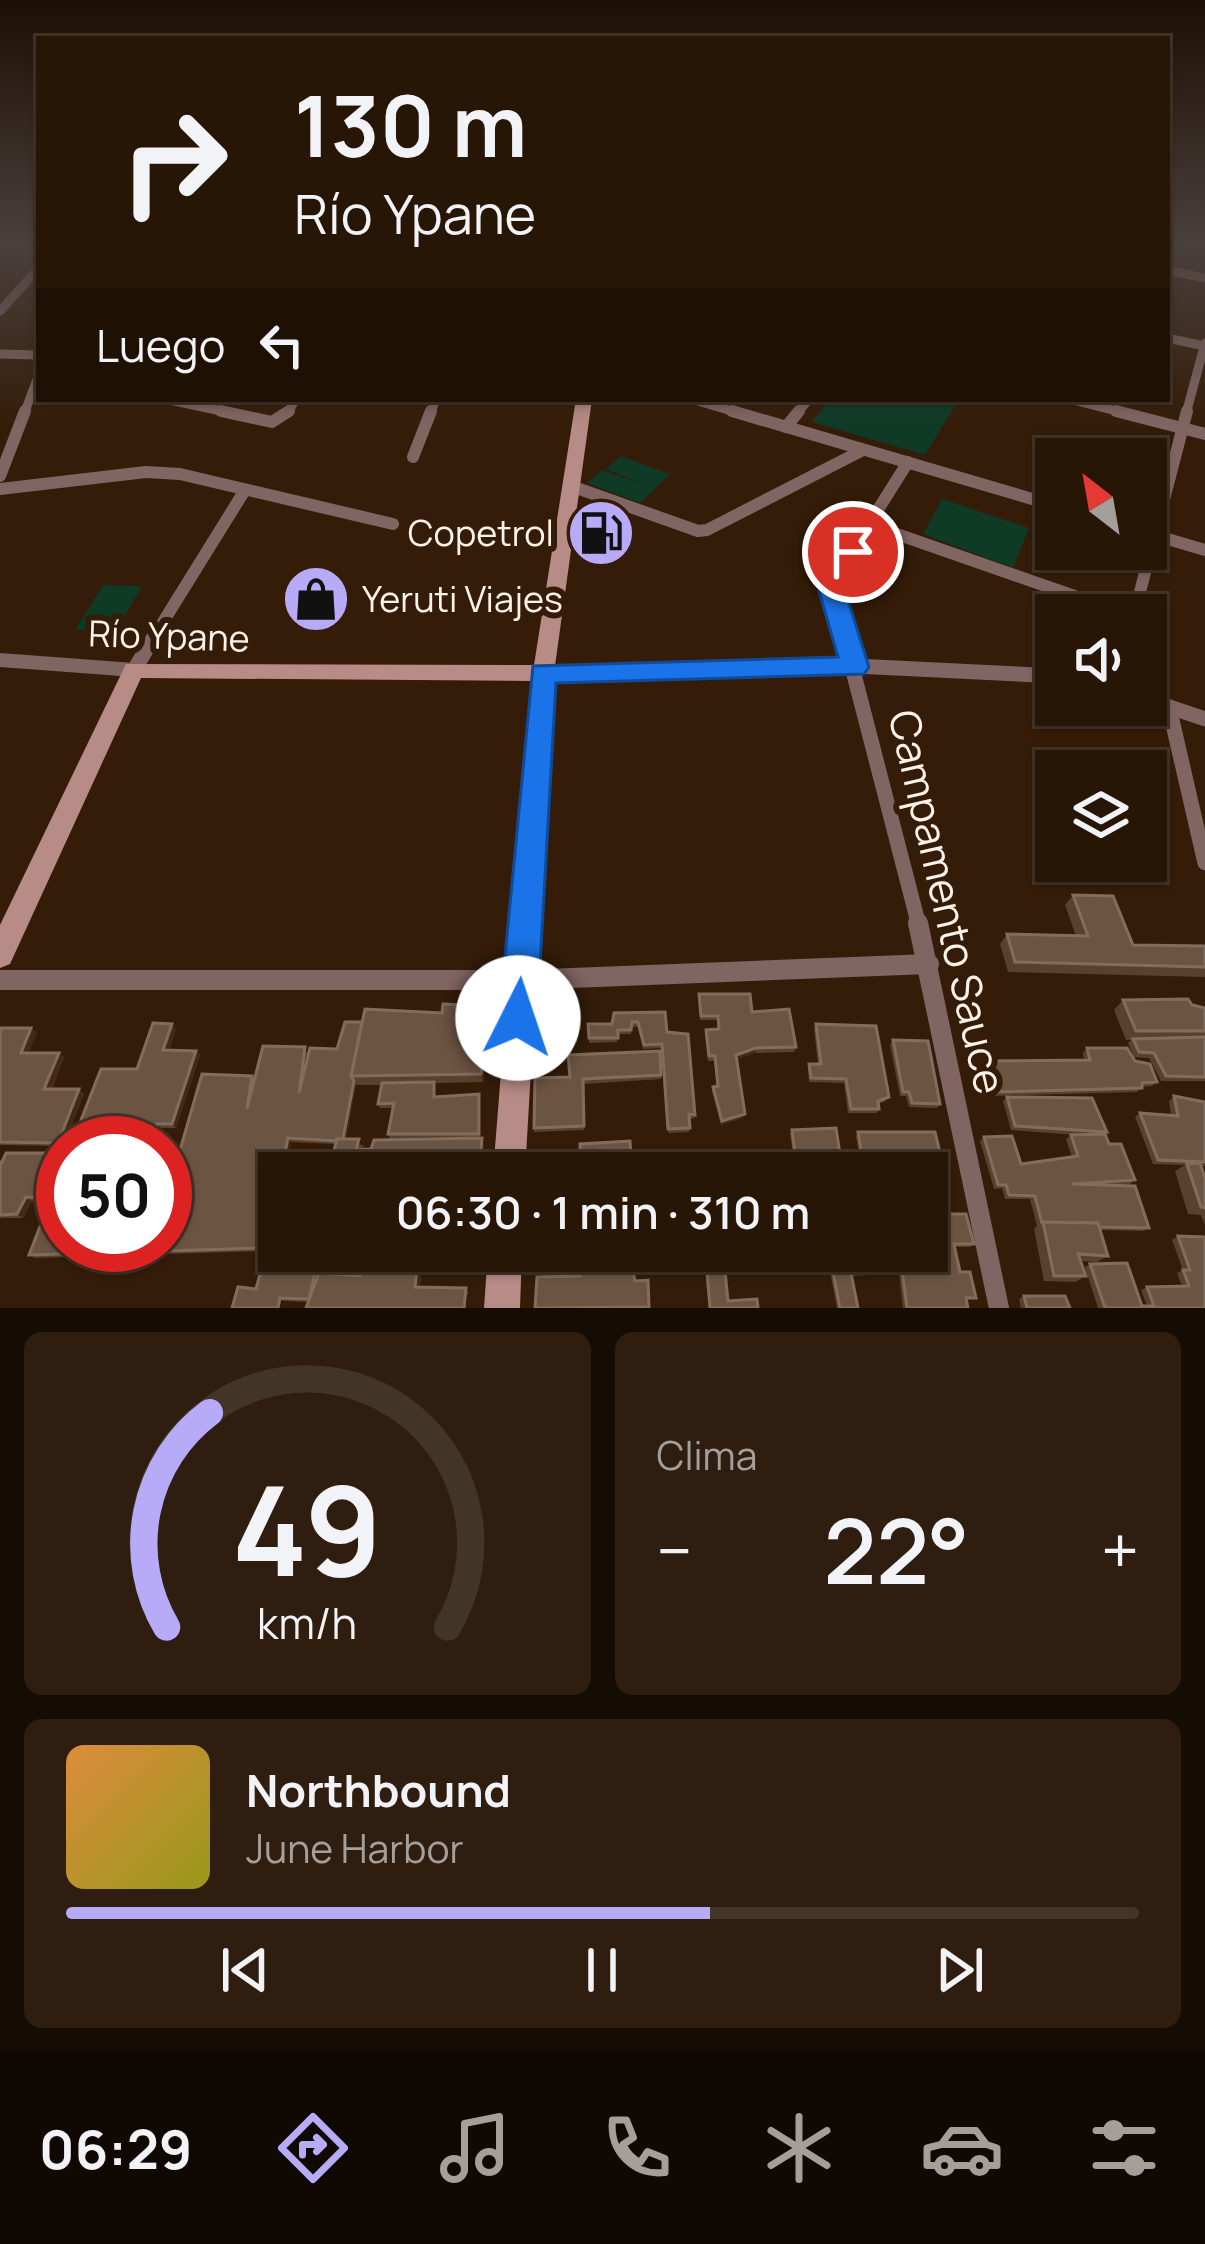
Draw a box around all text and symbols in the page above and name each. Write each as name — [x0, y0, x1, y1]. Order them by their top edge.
text: 130 m — [294, 67, 527, 182]
icon: right — [96, 84, 252, 240]
text: Río Ypane — [294, 176, 536, 250]
icon: left — [249, 312, 315, 378]
text: Luego — [96, 314, 225, 376]
north arrow — [1035, 438, 1167, 570]
map controls — [1035, 438, 1167, 882]
fuel station icon: Copetrol — [566, 498, 636, 568]
pin — [802, 501, 904, 603]
place label: Copetrol — [408, 508, 554, 557]
icon: arrive — [820, 519, 886, 585]
shop icon: Yeruti Viajes — [281, 564, 351, 634]
place label: Yeruti Viajes — [362, 574, 563, 623]
button: sound — [1035, 594, 1167, 726]
street label: Río Ypane — [87, 608, 251, 663]
street label: Campamento Sauce — [876, 704, 1020, 1099]
button: layers — [1035, 750, 1167, 882]
position arrow — [455, 955, 581, 1081]
speed limit sign: 50 — [36, 1116, 192, 1272]
text: 06:30 · 1 min · 310 m — [396, 1181, 810, 1243]
text: Clima — [657, 1428, 757, 1482]
text: 49 — [232, 1443, 382, 1613]
text: 22° — [823, 1488, 970, 1611]
text: − — [657, 1505, 692, 1595]
text: + — [1101, 1505, 1139, 1595]
text: km/h — [257, 1592, 357, 1651]
text: Northbound — [246, 1759, 511, 1821]
text: June Harbor — [246, 1821, 464, 1875]
icon: previous — [212, 1937, 278, 2003]
icon: pause — [569, 1937, 635, 2003]
icon: next — [927, 1937, 993, 2003]
icon: directions — [271, 2106, 355, 2190]
icon: music — [433, 2106, 517, 2190]
icon: phone — [595, 2106, 679, 2190]
icon: climate — [757, 2106, 841, 2190]
icon: car — [920, 2106, 1004, 2190]
icon: filters — [1082, 2106, 1166, 2190]
text: 06:29 — [39, 2111, 192, 2185]

